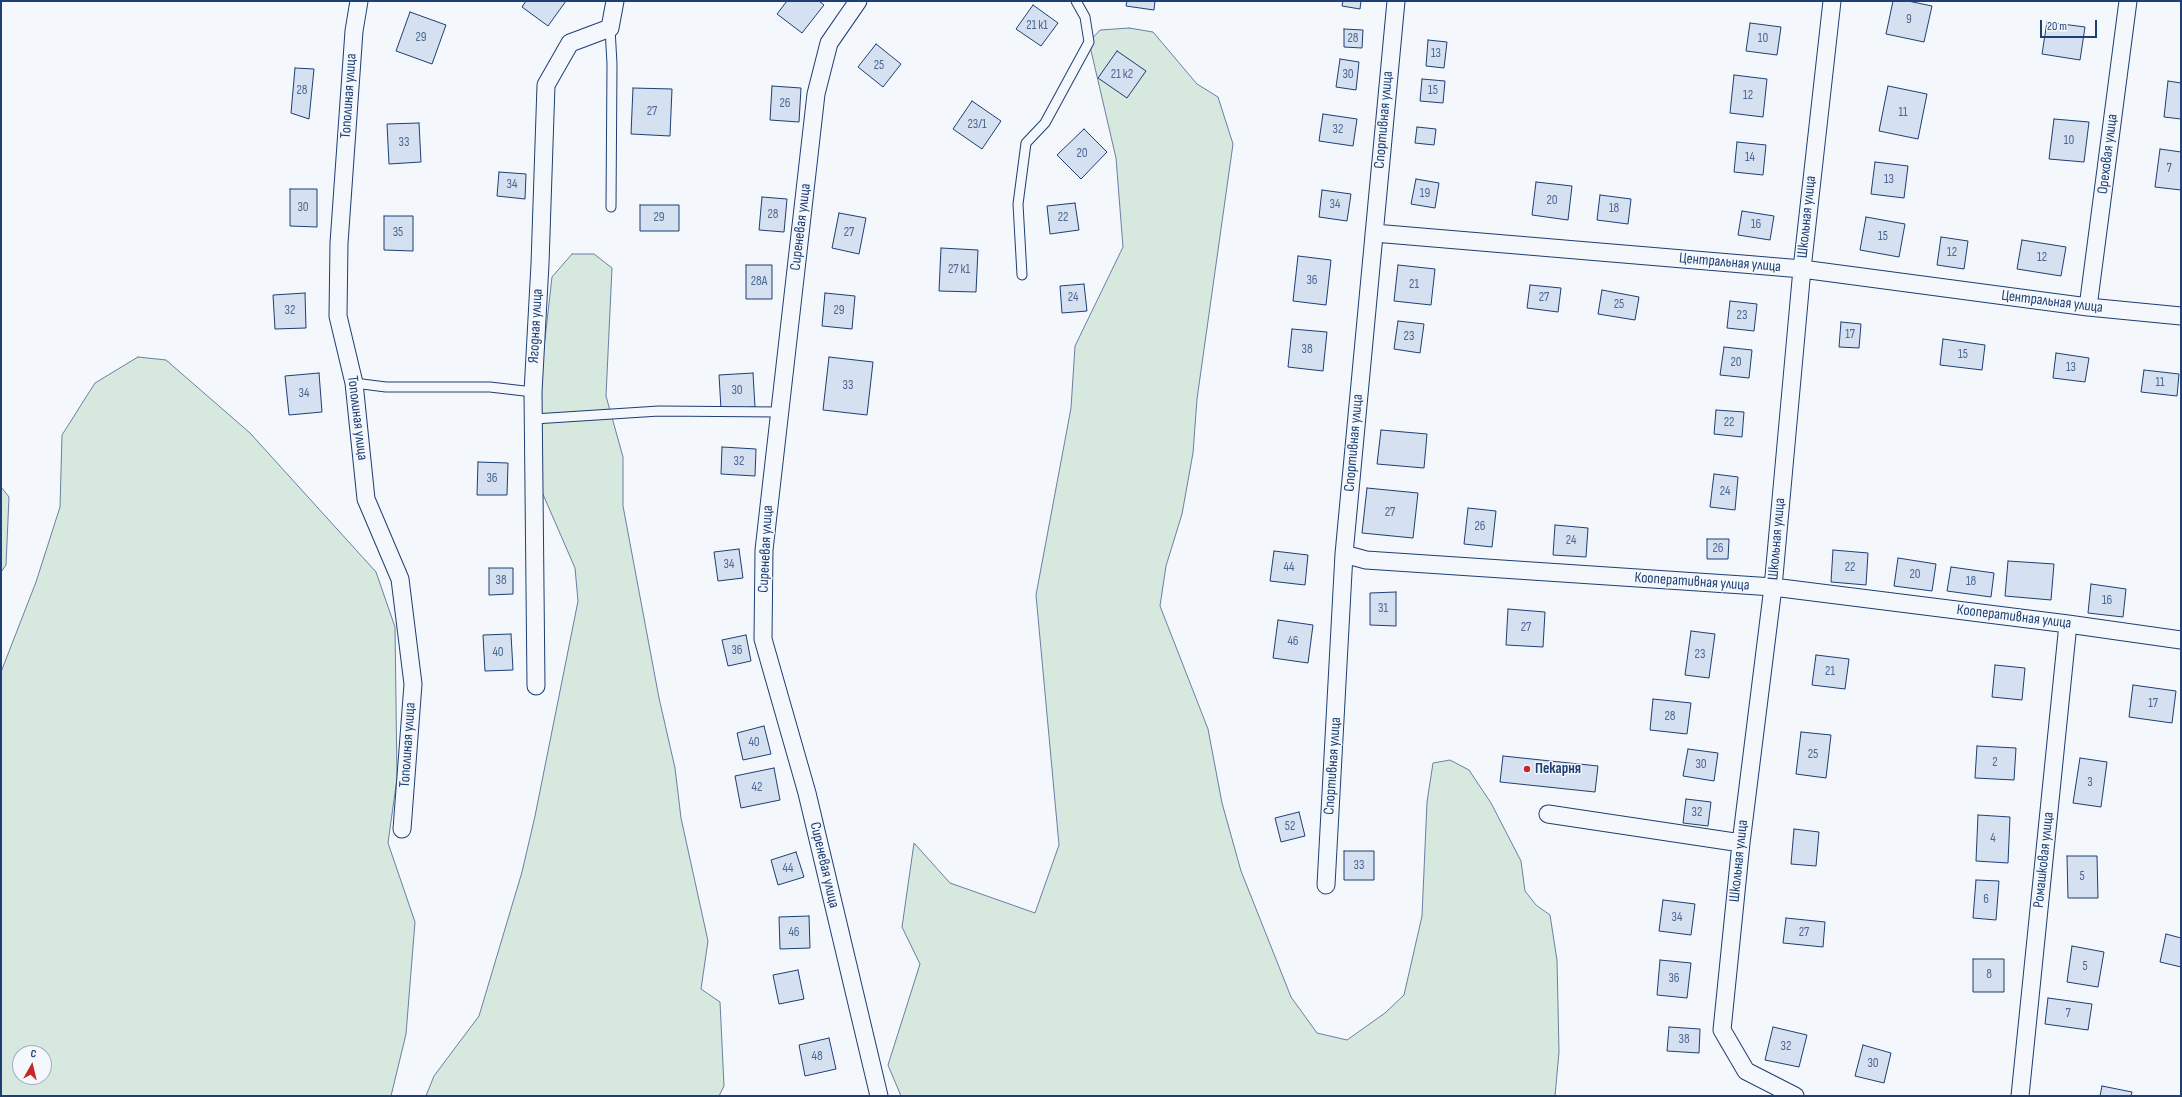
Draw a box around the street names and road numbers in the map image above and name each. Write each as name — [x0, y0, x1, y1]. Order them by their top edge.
street label: Тополиная улица — [337, 53, 361, 139]
street label: Спортивная улица — [1371, 71, 1397, 169]
street label: Ореховая улица — [2094, 113, 2122, 195]
street label: Школьная улица — [1794, 175, 1820, 259]
street label: Сиреневая улица — [787, 182, 815, 272]
street label: Центральная улица — [1678, 250, 1782, 276]
street label: Центральная улица — [2000, 287, 2104, 317]
street label: Ягодная улица — [525, 288, 547, 364]
street label: Тополиная улица — [343, 375, 371, 461]
street label: Спортивная улица — [1341, 394, 1367, 492]
street label: Школьная улица — [1764, 497, 1790, 581]
street label: Сиреневая улица — [755, 505, 777, 593]
street label: Кооперативная улица — [1634, 569, 1750, 595]
street label: Кооперативная улица — [1956, 601, 2072, 633]
street label: Тополиная улица — [396, 702, 420, 788]
street label: Спортивная улица — [1321, 717, 1345, 815]
street label: Ромашковая улица — [2030, 811, 2058, 909]
street label: Школьная улица — [1726, 819, 1752, 903]
street label: Сиреневая улица — [805, 820, 843, 910]

